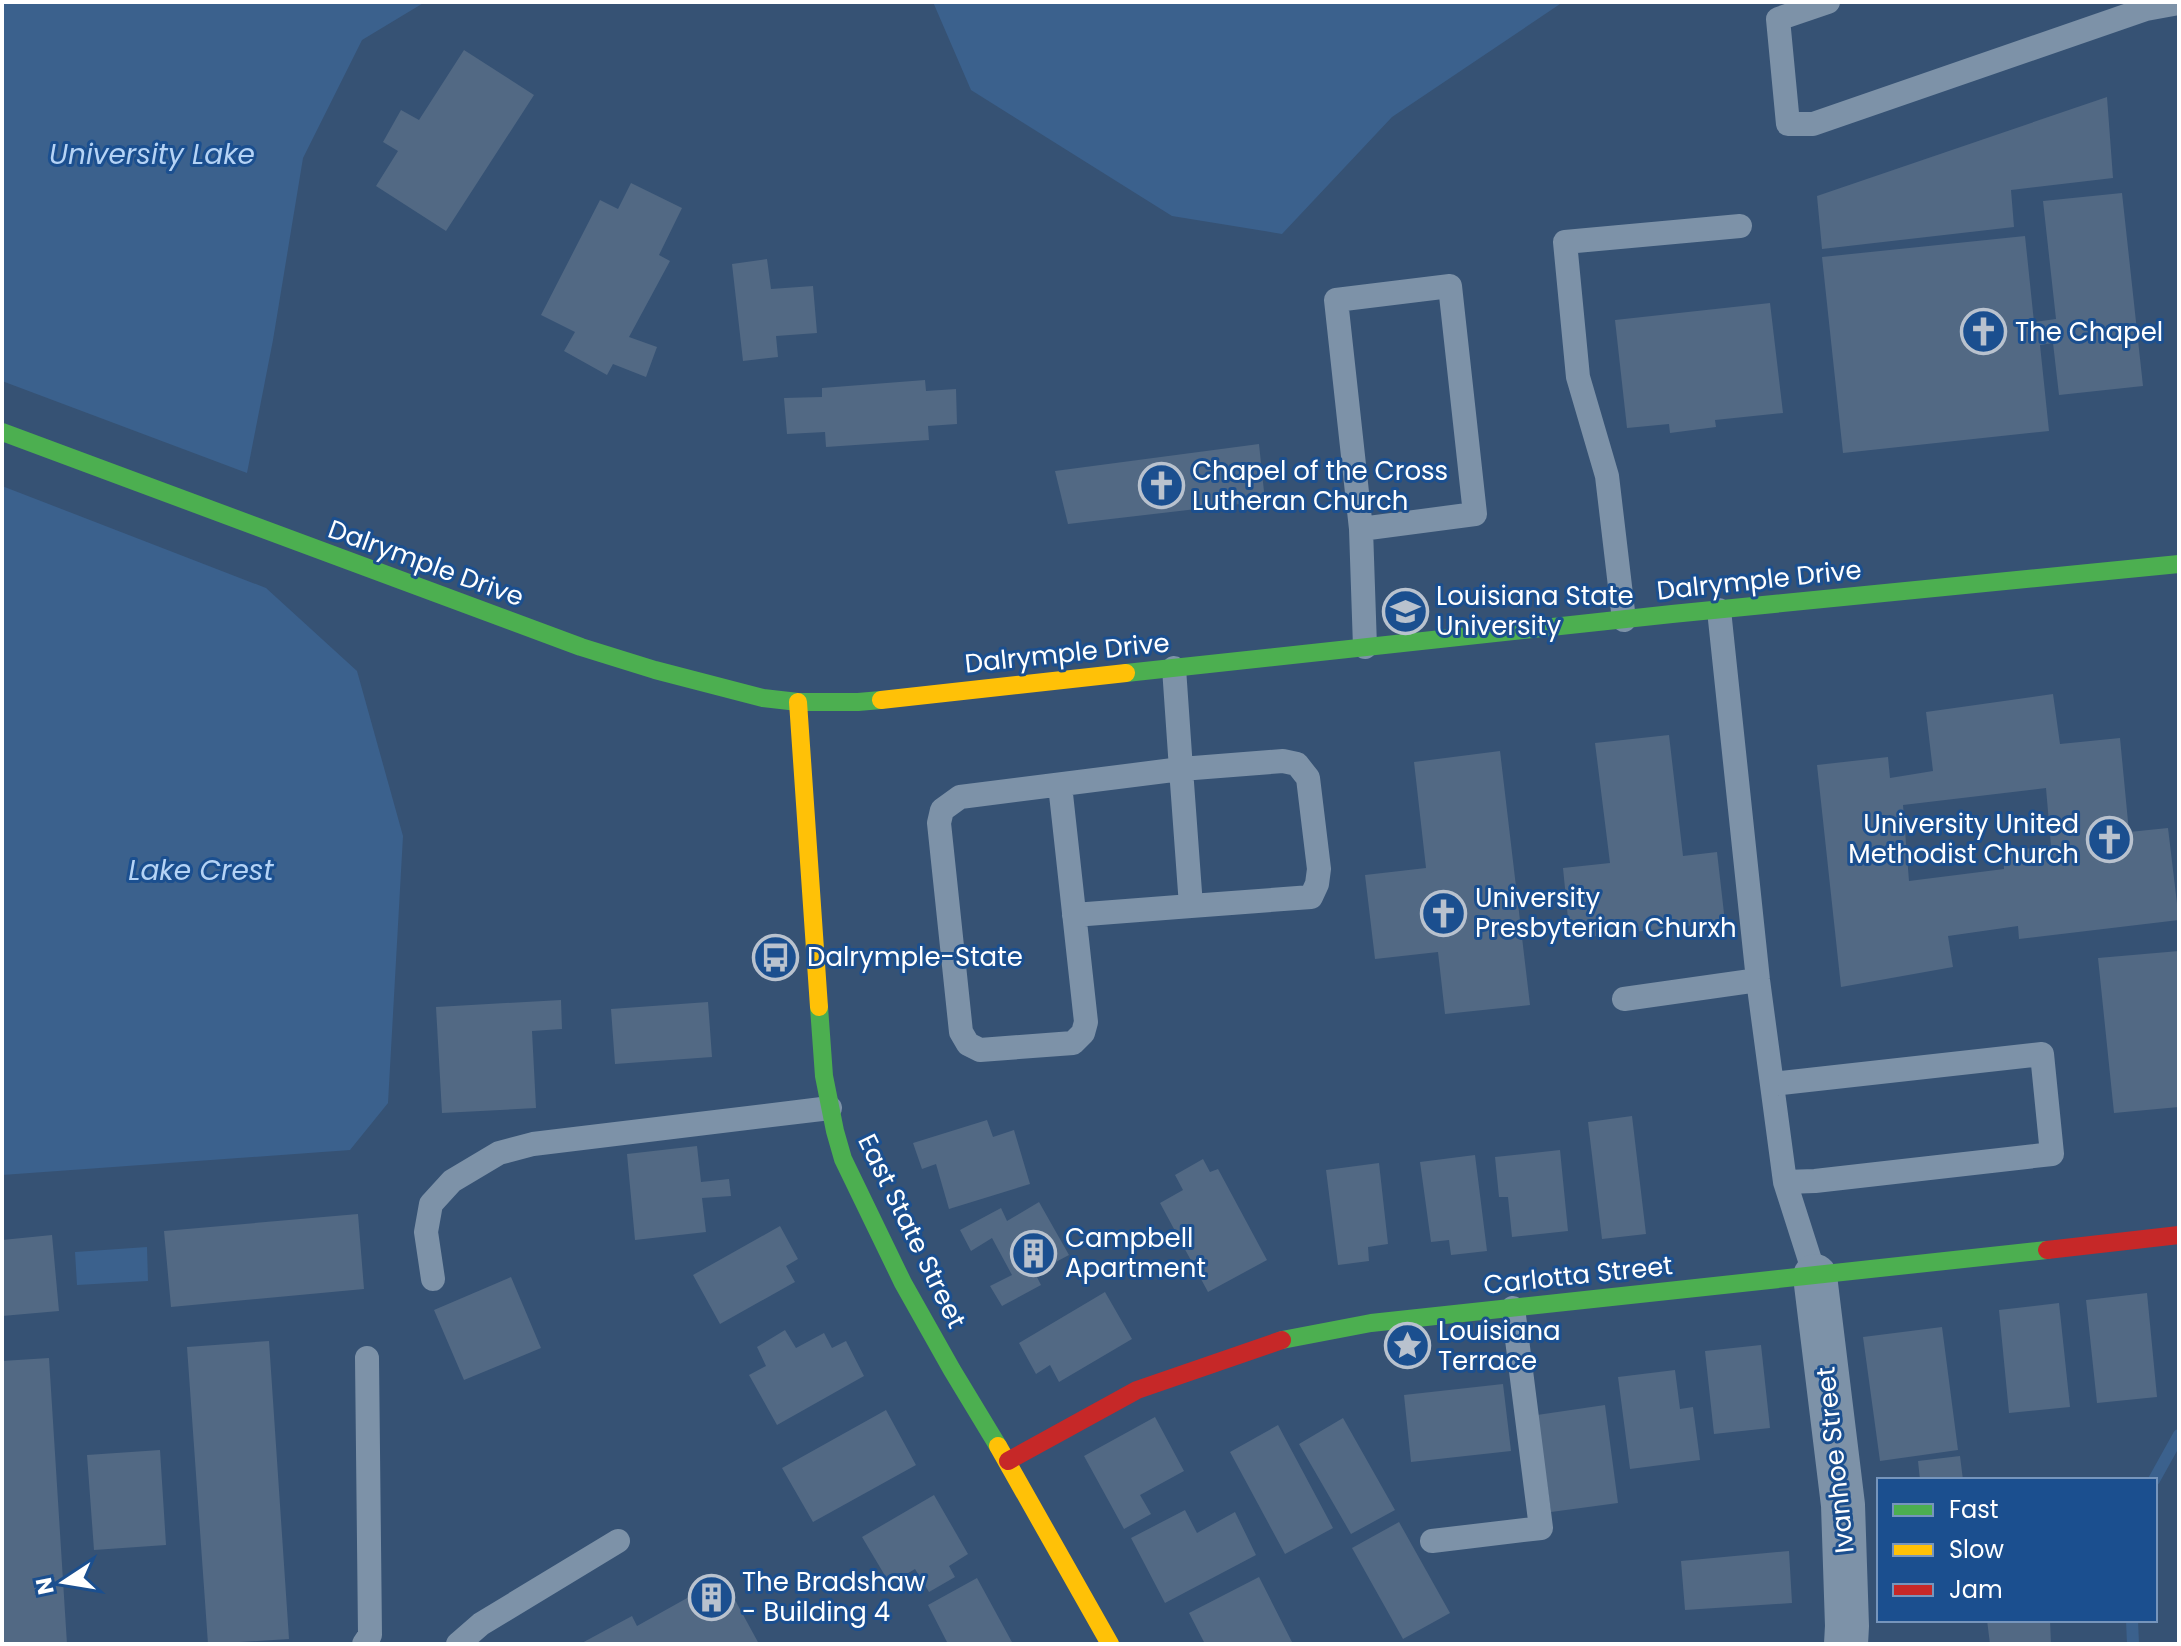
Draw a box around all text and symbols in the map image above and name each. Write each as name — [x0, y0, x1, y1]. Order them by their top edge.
water label: University Lake — [49, 135, 255, 174]
church icon: The Chapel — [1960, 308, 2008, 356]
place label: The Chapel — [2015, 314, 2163, 350]
place label: Chapel of the Cross Lutheran Church — [1192, 453, 1448, 519]
church icon: Chapel of the Cross Lutheran Church — [1137, 462, 1185, 510]
street label: Dalrymple Drive — [323, 511, 529, 615]
street label: Dalrymple Drive — [1655, 551, 1863, 609]
place label: Louisiana State University — [1436, 578, 1634, 644]
school or university icon: Louisiana State University — [1381, 587, 1429, 635]
street label: Dalrymple Drive — [963, 624, 1171, 682]
place label: University United Methodist Church — [1848, 806, 2079, 872]
church icon: University United Methodist Church — [2086, 815, 2134, 863]
water label: Lake Crest — [128, 851, 274, 890]
place label: University Presbyterian Churxh — [1475, 880, 1737, 946]
church icon: University Presbyterian Churxh — [1420, 889, 1468, 937]
bus stop icon: Dalrymple-State — [752, 933, 800, 981]
place label: Dalrymple-State — [807, 939, 1023, 975]
street label: East State Street — [849, 1128, 975, 1334]
place label: Campbell Apartment — [1065, 1220, 1206, 1286]
building icon: Campbell Apartment — [1010, 1229, 1058, 1277]
street label: Carlotta Street — [1482, 1247, 1674, 1303]
place label: Louisiana Terrace — [1438, 1313, 1561, 1379]
place icon: Louisiana Terrace — [1383, 1322, 1431, 1370]
street label: Ivanhoe Street — [1807, 1365, 1863, 1555]
legend — [1877, 1478, 2157, 1622]
text: Fast — [1949, 1493, 1999, 1526]
text: Slow — [1949, 1533, 2004, 1566]
north arrow — [24, 1542, 104, 1622]
place label: The Bradshaw - Building 4 — [742, 1564, 926, 1630]
building icon: The Bradshaw - Building 4 — [687, 1573, 735, 1621]
text: Jam — [1949, 1573, 2003, 1606]
text: N — [28, 1575, 62, 1597]

